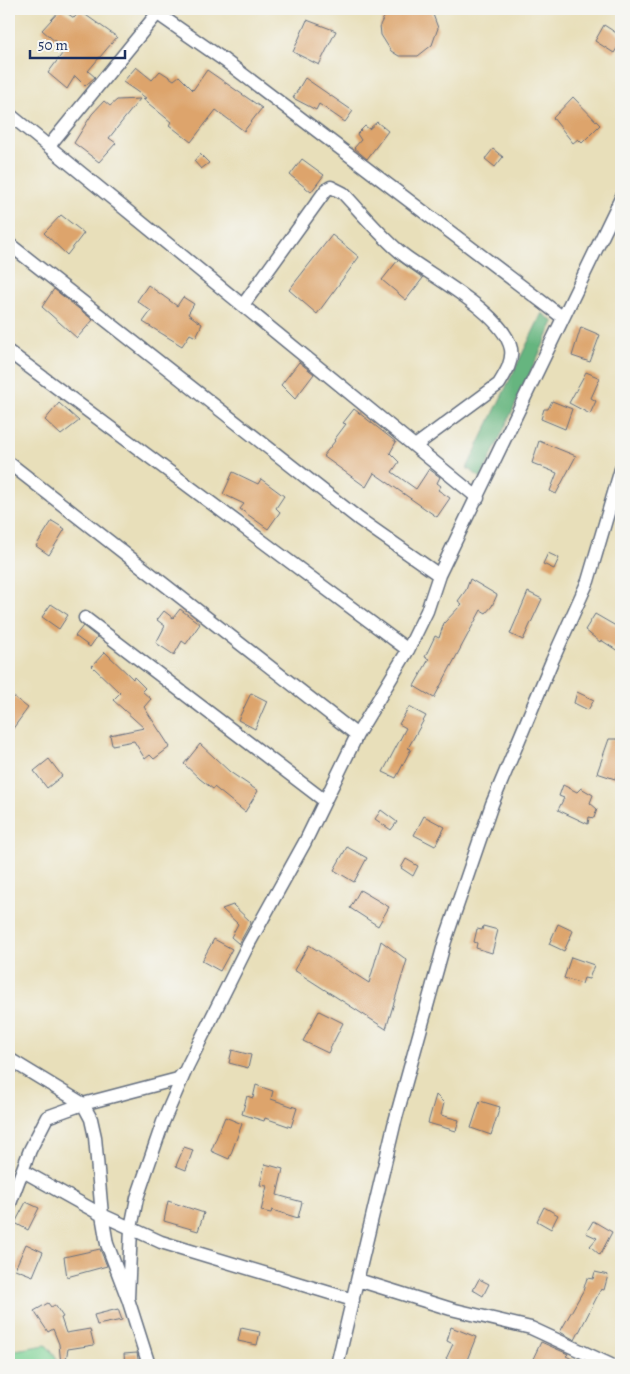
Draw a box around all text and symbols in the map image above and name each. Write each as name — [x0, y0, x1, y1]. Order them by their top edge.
scale bar — [30, 28, 125, 60]
text: 50 m — [38, 35, 68, 55]

